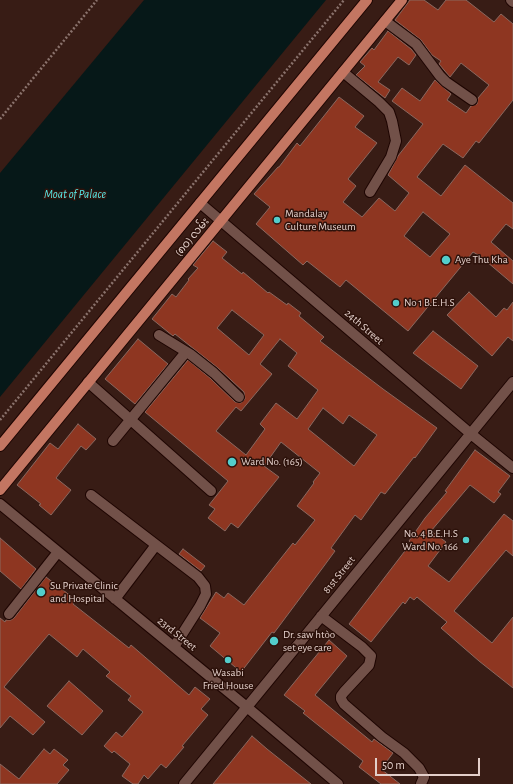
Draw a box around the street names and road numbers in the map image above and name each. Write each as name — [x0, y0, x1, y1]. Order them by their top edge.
street label: (၈၀) လမ်း — [172, 215, 212, 259]
street label: 24th Street — [342, 307, 386, 347]
street label: 81st Street — [320, 554, 358, 596]
street label: 23rd Street — [155, 614, 199, 654]

